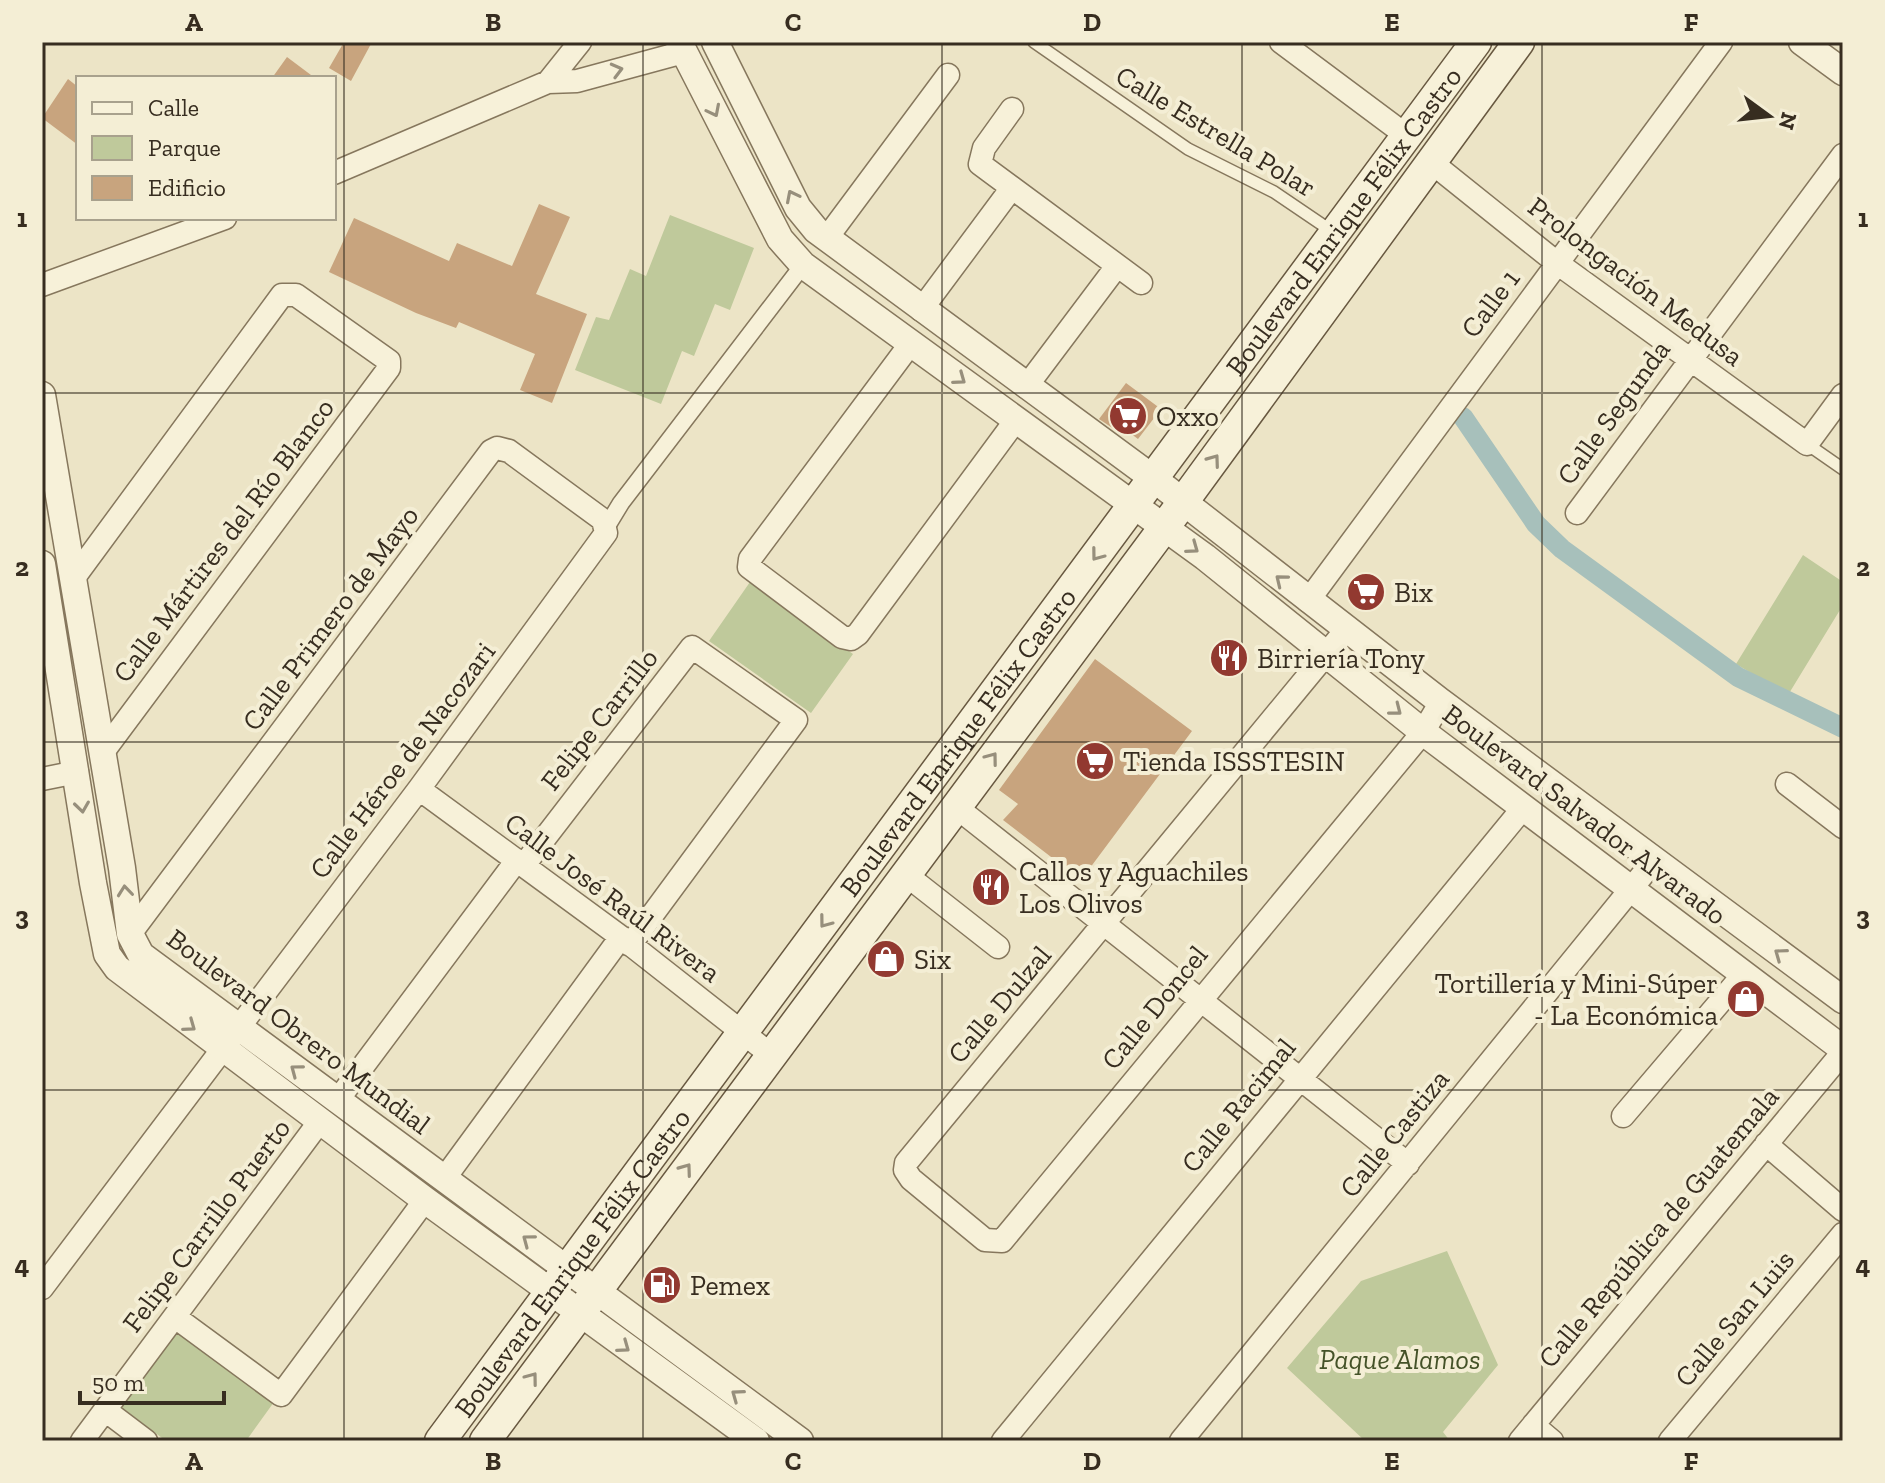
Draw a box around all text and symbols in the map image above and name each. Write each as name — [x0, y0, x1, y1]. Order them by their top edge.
text: A — [185, 6, 203, 38]
text: B — [485, 6, 501, 38]
text: C — [785, 6, 801, 38]
text: D — [1083, 6, 1101, 38]
text: E — [1384, 6, 1400, 38]
text: F — [1684, 6, 1699, 38]
street label: Calle Estrella Polar — [1110, 59, 1322, 204]
street label: Boulevard Enrique Félix Castro — [1219, 61, 1469, 382]
one-way arrow — [609, 63, 623, 80]
legend — [76, 76, 336, 220]
north arrow — [1729, 76, 1809, 156]
text: Calle — [148, 93, 199, 122]
one-way arrow — [705, 103, 720, 118]
text: N — [1773, 109, 1803, 133]
text: Parque — [148, 133, 221, 162]
text: Edificio — [148, 173, 226, 202]
one-way arrow — [786, 190, 802, 204]
street label: Prolongación Medusa — [1522, 190, 1750, 373]
text: 1 — [17, 202, 28, 234]
text: 1 — [1858, 202, 1869, 234]
street label: Calle 1 — [1454, 263, 1527, 344]
street label: Calle Segunda — [1550, 333, 1677, 491]
one-way arrow — [951, 369, 965, 383]
street label: Calle Mártires del Río Blanco — [106, 392, 341, 689]
supermarket icon: Oxxo — [1107, 395, 1149, 437]
place label: Oxxo — [1156, 400, 1219, 433]
one-way arrow — [1204, 454, 1219, 469]
street label: Calle Primero de Mayo — [235, 500, 425, 737]
one-way arrow — [1184, 538, 1198, 553]
one-way arrow — [1092, 547, 1107, 561]
text: 2 — [15, 551, 29, 583]
text: 2 — [1856, 551, 1870, 583]
supermarket icon: Bix — [1345, 571, 1387, 613]
one-way arrow — [1276, 575, 1290, 590]
place label: Bix — [1394, 576, 1433, 609]
street label: Boulevard Enrique Félix Castro — [833, 581, 1083, 903]
street label: Calle Héroe de Nacozari — [303, 636, 502, 885]
restaurant icon: Birriería Tony — [1208, 637, 1250, 679]
street label: Felipe Carrillo — [534, 642, 665, 797]
place label: Birriería Tony — [1257, 642, 1426, 675]
street label: Boulevard Salvador Alvarado — [1437, 697, 1733, 932]
one-way arrow — [1386, 701, 1401, 715]
supermarket icon: Tienda ISSSTESIN — [1074, 740, 1116, 782]
place label: Tienda ISSSTESIN — [1123, 745, 1345, 778]
one-way arrow — [982, 753, 996, 767]
one-way arrow — [73, 800, 90, 813]
street label: Calle José Raúl Rivera — [499, 806, 727, 989]
place label: Callos y Aguachiles Los Olivos — [1019, 855, 1249, 920]
restaurant icon: Callos y Aguachiles Los Olivos — [970, 866, 1012, 908]
one-way arrow — [116, 884, 133, 897]
text: 3 — [15, 900, 29, 932]
text: 3 — [1856, 900, 1870, 932]
one-way arrow — [821, 913, 835, 927]
street label: Boulevard Obrero Mundial — [161, 922, 437, 1141]
shop icon: Six — [865, 938, 907, 980]
street label: Calle Dulzal — [941, 939, 1058, 1070]
street label: Calle Doncel — [1094, 939, 1214, 1076]
place label: Six — [914, 943, 951, 976]
one-way arrow — [1774, 950, 1789, 964]
place label: Tortillería y Mini-Súper - La Económica — [1434, 967, 1718, 1032]
shop icon: Tortillería y Mini-Súper - La Económica — [1725, 978, 1767, 1020]
one-way arrow — [181, 1016, 196, 1031]
street label: Calle Racimal — [1174, 1032, 1302, 1179]
street label: Calle Castiza — [1333, 1062, 1456, 1204]
one-way arrow — [290, 1065, 304, 1079]
street label: Calle República de Guatemala — [1531, 1080, 1786, 1374]
street label: Boulevard Enrique Félix Castro — [448, 1102, 698, 1424]
street label: Felipe Carrillo Puerto — [115, 1112, 297, 1338]
one-way arrow — [676, 1163, 691, 1178]
one-way arrow — [522, 1236, 536, 1250]
street label: Calle San Luis — [1668, 1243, 1801, 1393]
text: 4 — [15, 1249, 30, 1281]
text: 4 — [1856, 1249, 1871, 1281]
fuel station icon: Pemex — [641, 1264, 683, 1306]
place label: Pemex — [690, 1269, 770, 1302]
one-way arrow — [616, 1337, 630, 1351]
park label: Paque Alamos — [1319, 1343, 1481, 1376]
scale bar — [80, 1355, 224, 1405]
text: 50 m — [92, 1368, 145, 1397]
one-way arrow — [522, 1373, 537, 1387]
one-way arrow — [731, 1390, 746, 1404]
text: A — [185, 1445, 203, 1477]
text: B — [485, 1445, 501, 1477]
text: C — [785, 1445, 801, 1477]
text: D — [1083, 1445, 1101, 1477]
text: E — [1384, 1445, 1400, 1477]
text: F — [1684, 1445, 1699, 1477]

